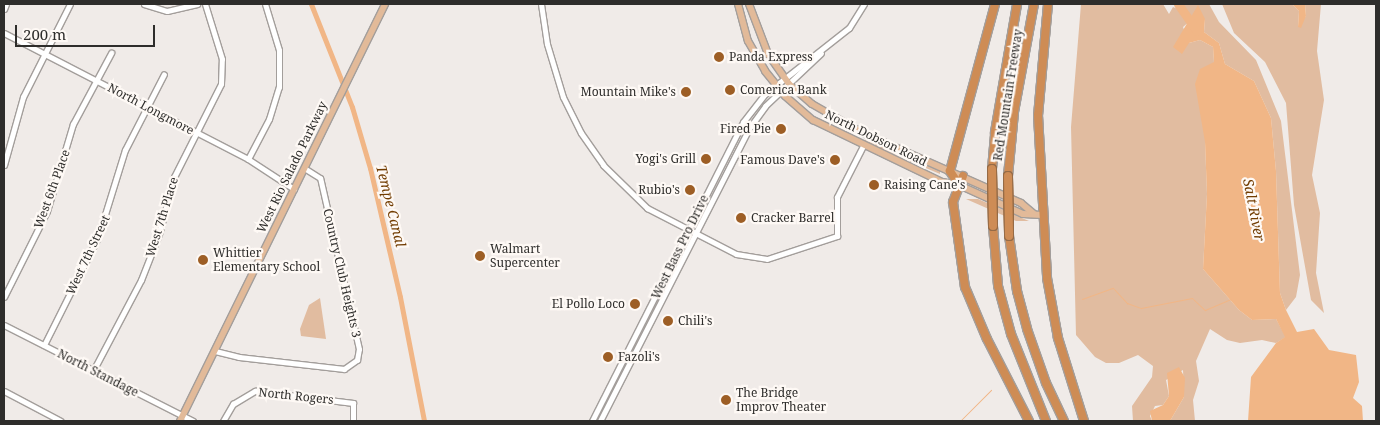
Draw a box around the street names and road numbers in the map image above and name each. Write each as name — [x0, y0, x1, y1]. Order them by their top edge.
street label: Red Mountain Freeway — [990, 28, 1026, 162]
street label: North Longmore — [105, 80, 197, 138]
street label: West Rio Salado Parkway — [254, 99, 330, 235]
street label: North Dobson Road — [823, 107, 929, 169]
street label: West 6th Place — [31, 148, 73, 230]
street label: West 7th Place — [143, 175, 181, 259]
street label: West Bass Pro Drive — [649, 193, 711, 301]
street label: Country Club Heights 3 — [320, 207, 364, 339]
street label: West 7th Street — [63, 213, 113, 297]
street label: North Standage — [55, 346, 141, 400]
street label: North Rogers — [258, 385, 334, 407]

